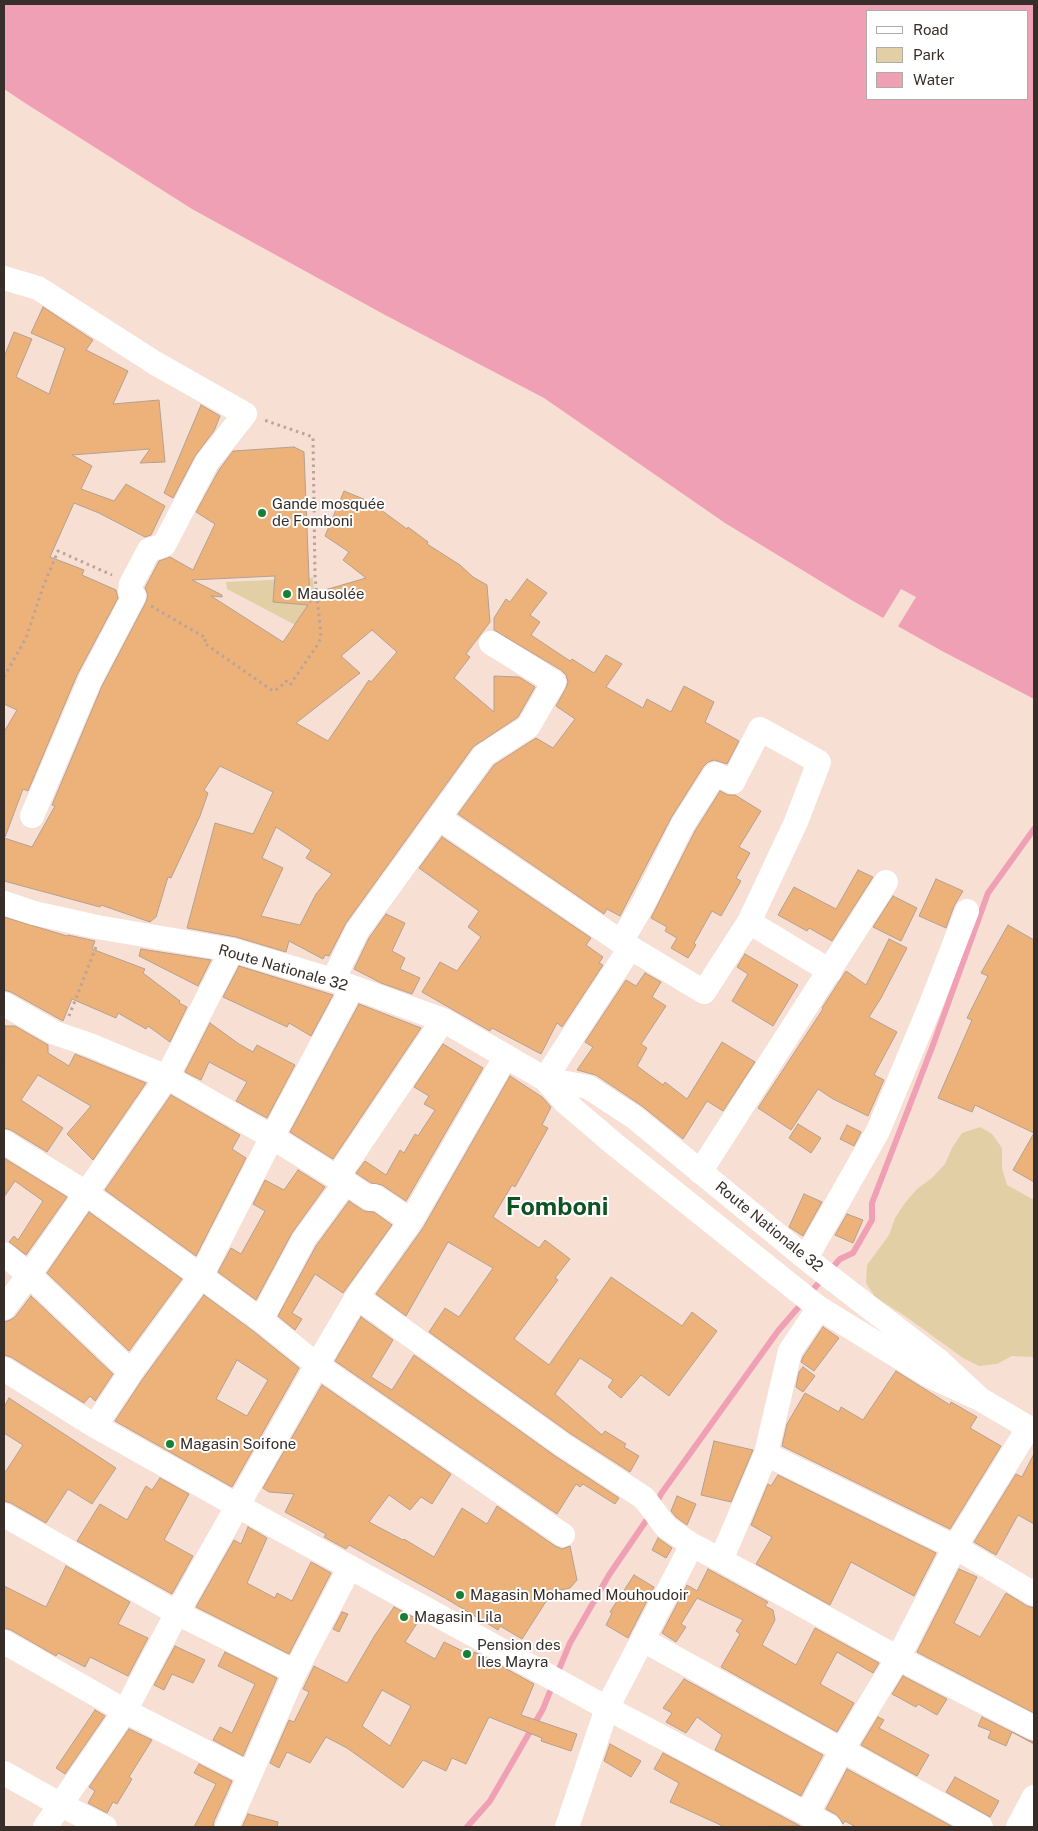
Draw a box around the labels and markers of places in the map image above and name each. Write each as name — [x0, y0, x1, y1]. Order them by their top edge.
place label: Gande mosquée de Fomboni — [272, 495, 385, 530]
marker: Gande mosquée de Fomboni — [256, 507, 268, 519]
place label: Mausolée — [297, 585, 364, 603]
marker: Mausolée — [281, 588, 293, 600]
place label: Magasin Soifone — [180, 1435, 296, 1453]
marker: Magasin Soifone — [164, 1438, 176, 1450]
place label: Magasin Mohamed Mouhoudoir — [470, 1586, 689, 1604]
marker: Magasin Mohamed Mouhoudoir — [454, 1589, 466, 1601]
place label: Magasin Lila — [414, 1608, 502, 1626]
marker: Magasin Lila — [398, 1611, 410, 1623]
place label: Pension des Iles Mayra — [477, 1636, 561, 1671]
marker: Pension des Iles Mayra — [461, 1648, 473, 1660]

